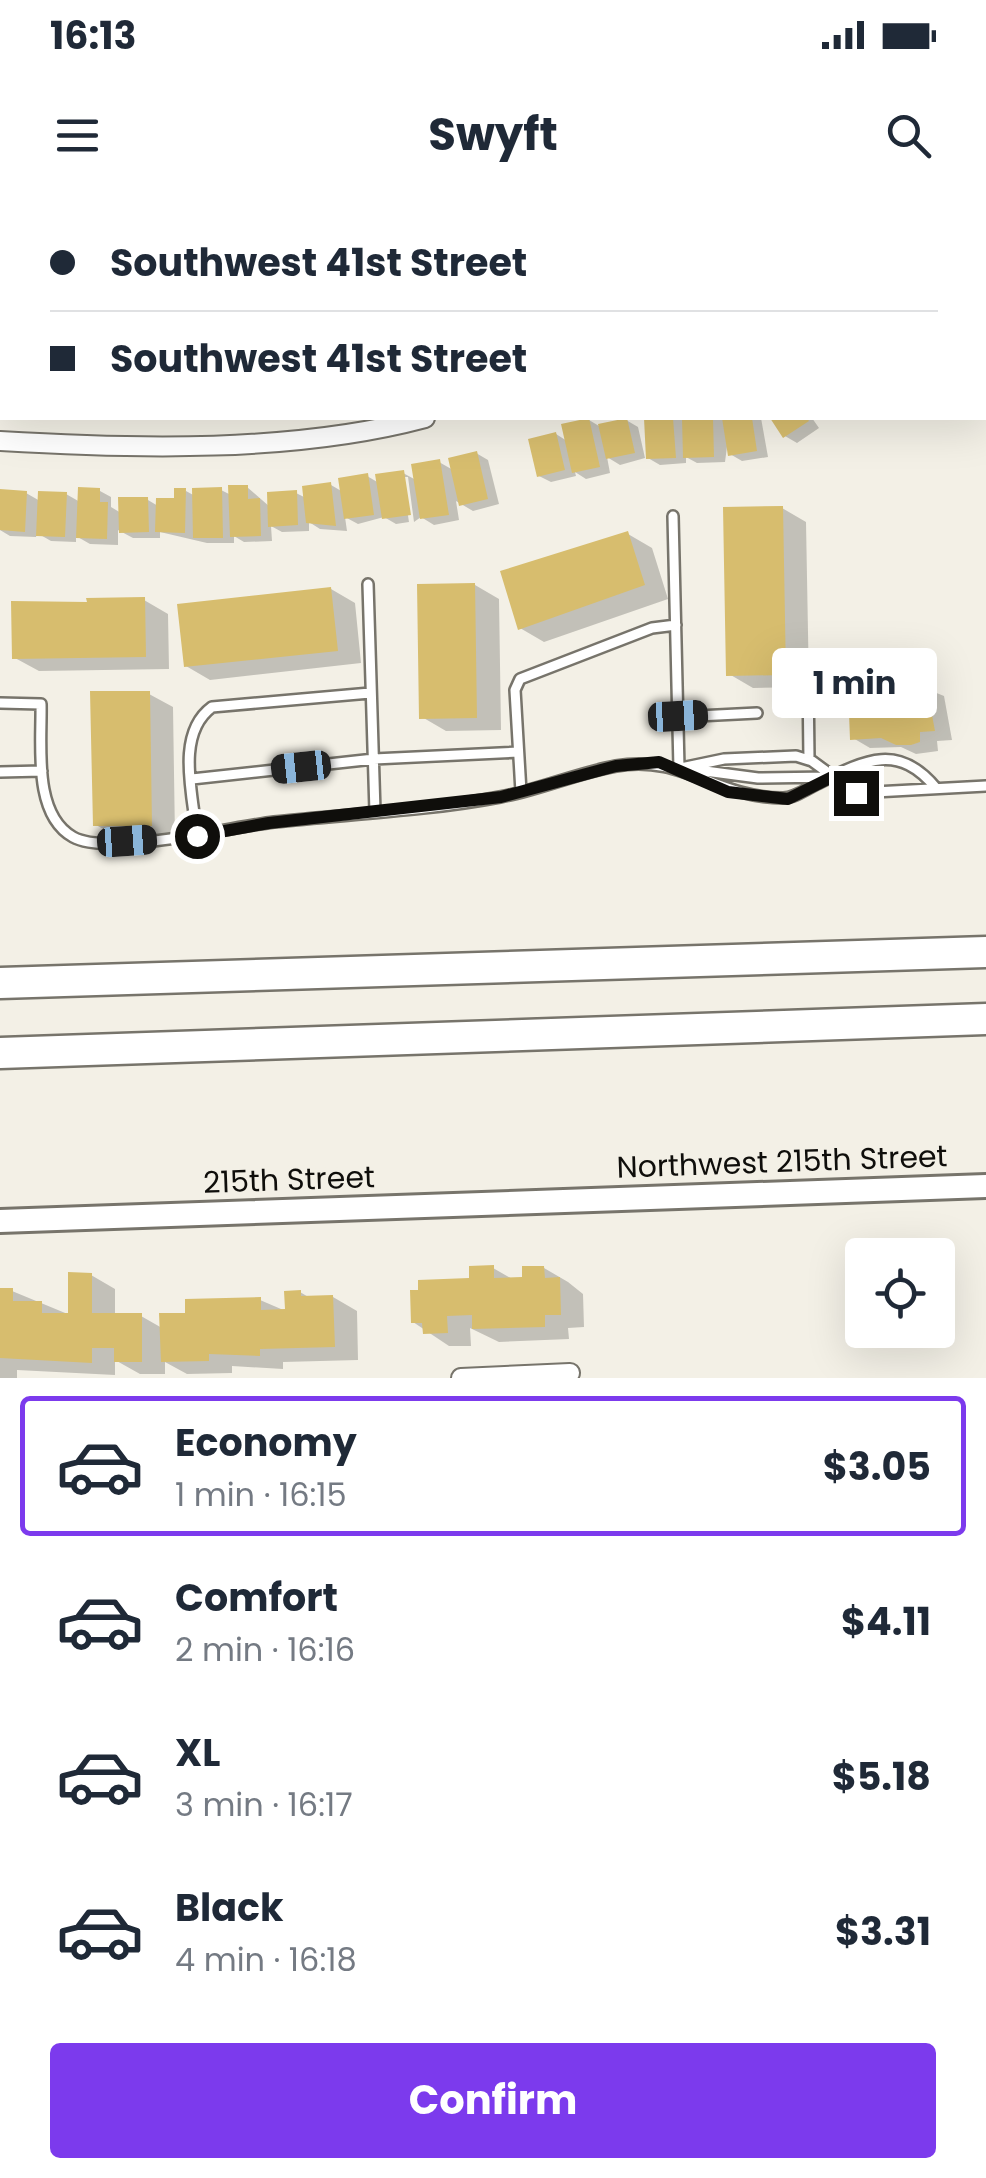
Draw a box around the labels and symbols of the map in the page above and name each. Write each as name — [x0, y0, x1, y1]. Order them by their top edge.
callout: 1 min — [774, 648, 938, 718]
car — [647, 699, 709, 733]
car — [270, 749, 332, 785]
route end — [834, 771, 879, 816]
route start — [175, 814, 220, 859]
car — [96, 824, 158, 858]
street label: Northwest 215th Street — [616, 1134, 948, 1189]
street label: 215th Street — [202, 1155, 376, 1204]

